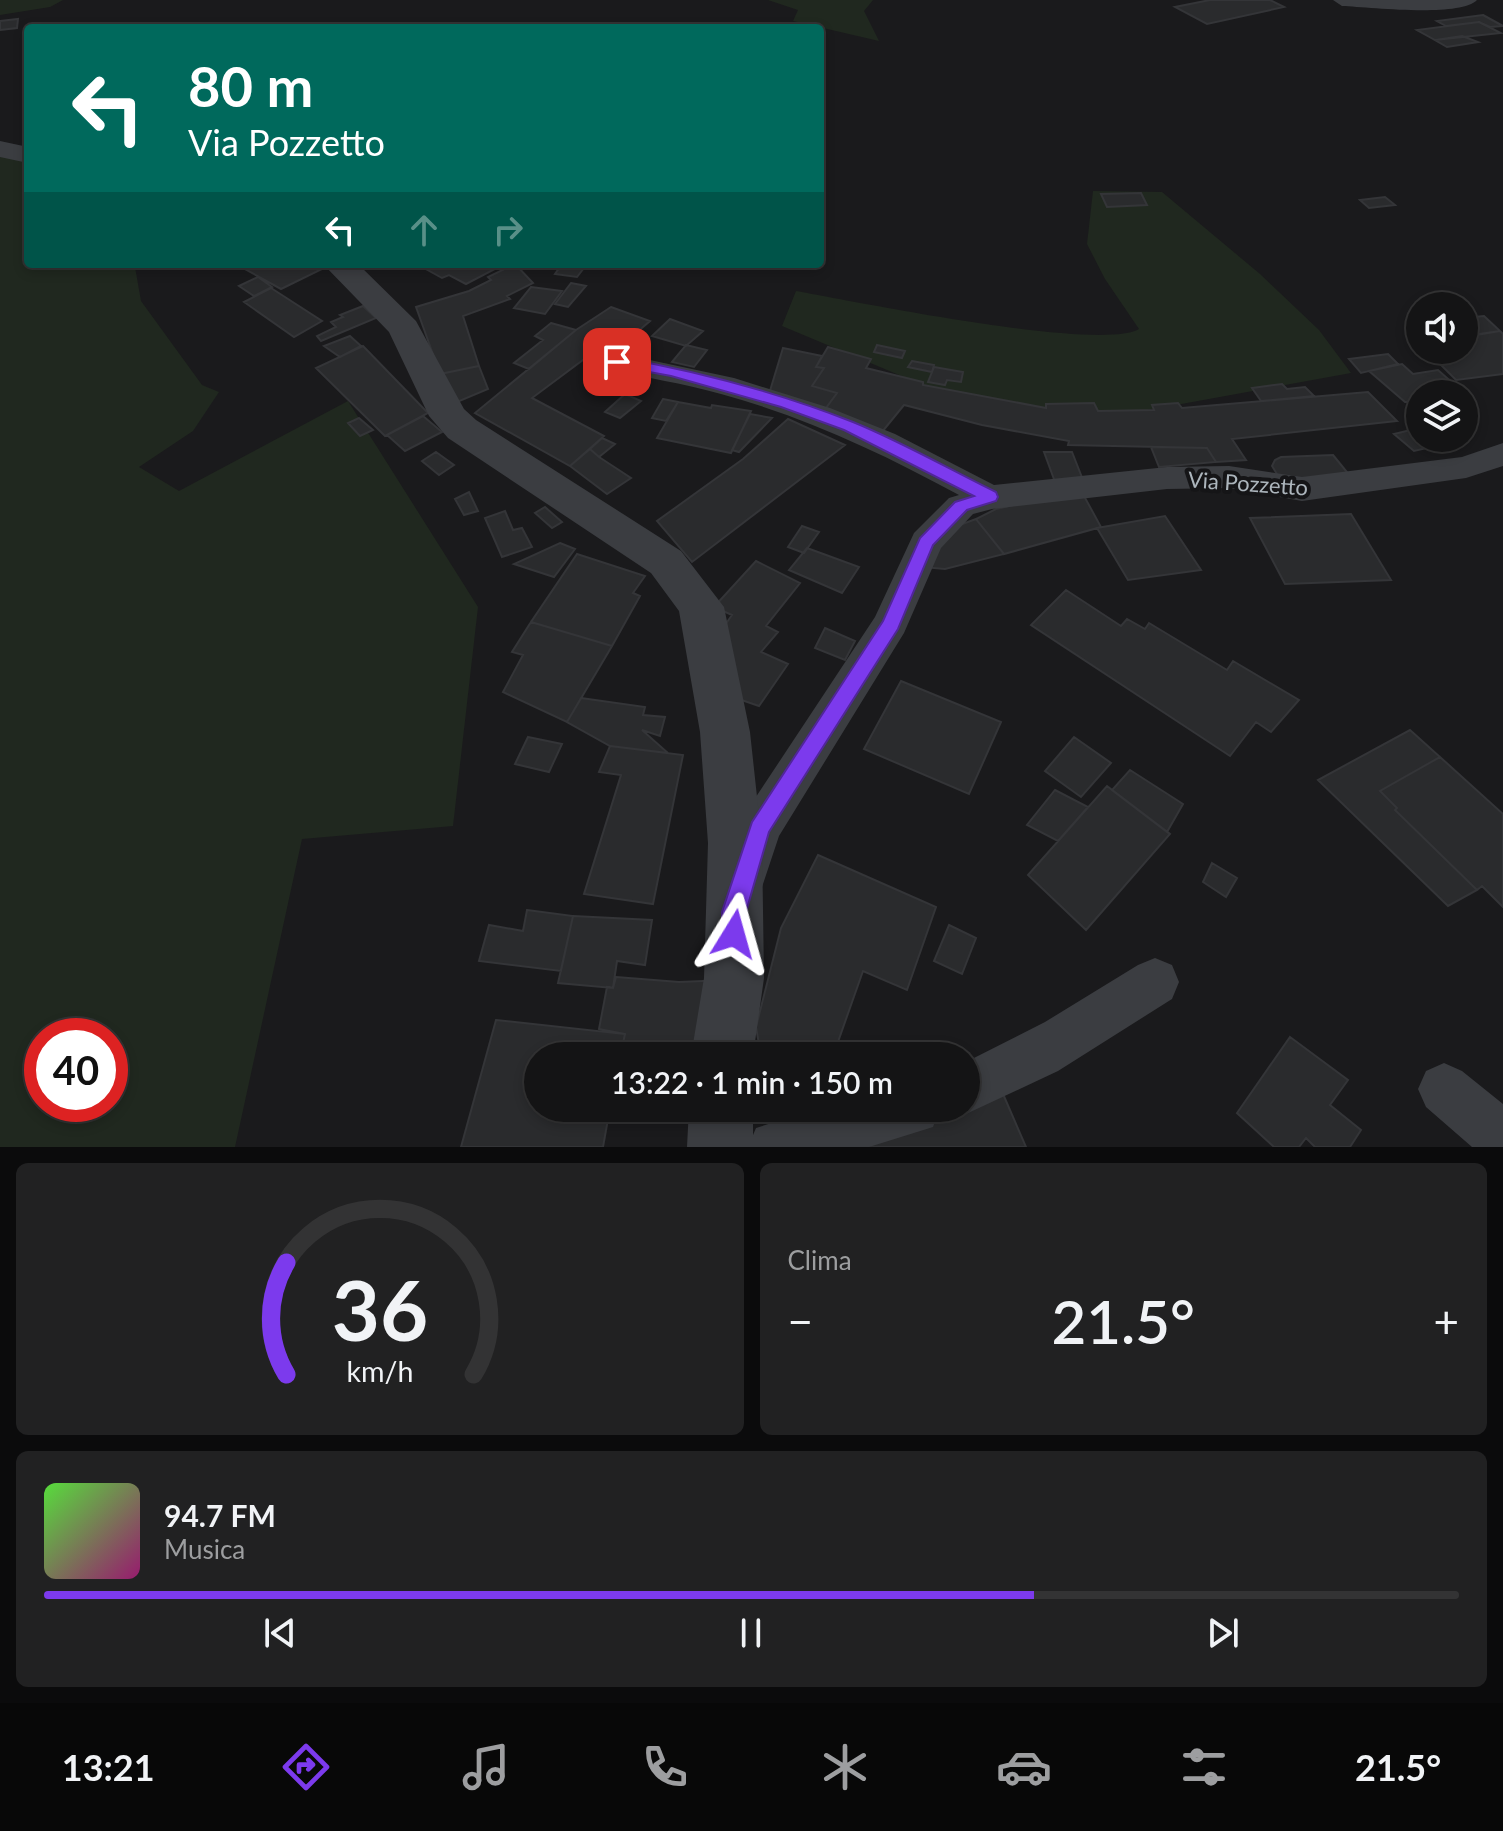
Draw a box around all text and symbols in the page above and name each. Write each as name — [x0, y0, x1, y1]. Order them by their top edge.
text: 80 m — [188, 52, 313, 119]
icon: left — [56, 56, 160, 160]
text: Via Pozzetto — [188, 120, 385, 164]
icon: left — [318, 208, 362, 252]
icon: ahead — [402, 208, 446, 252]
icon: right — [486, 208, 530, 252]
map controls — [1406, 292, 1478, 452]
button: sound — [1406, 292, 1478, 364]
pin — [583, 328, 651, 396]
icon: arrive — [595, 340, 639, 384]
button: layers — [1406, 380, 1478, 452]
street label: Via Pozzetto — [1187, 465, 1309, 501]
position arrow — [692, 892, 776, 976]
speed limit sign: 40 — [24, 1018, 128, 1122]
text: 13:22 · 1 min · 150 m — [611, 1064, 893, 1100]
text: Clima — [788, 1244, 852, 1276]
text: 36 — [332, 1259, 428, 1359]
text: 21.5° — [1052, 1285, 1195, 1357]
text: − — [788, 1295, 813, 1347]
text: + — [1433, 1295, 1459, 1347]
text: km/h — [346, 1354, 413, 1388]
text: 94.7 FM — [164, 1497, 276, 1533]
text: Musica — [164, 1533, 245, 1565]
icon: previous — [258, 1611, 302, 1655]
icon: pause — [729, 1611, 773, 1655]
icon: next — [1201, 1611, 1245, 1655]
icon: directions — [278, 1739, 334, 1795]
icon: music — [458, 1739, 514, 1795]
icon: phone — [637, 1739, 693, 1795]
icon: climate — [817, 1739, 873, 1795]
icon: car — [996, 1739, 1052, 1795]
icon: filters — [1176, 1739, 1232, 1795]
text: 13:21 — [62, 1745, 155, 1789]
text: 21.5° — [1355, 1745, 1441, 1789]

